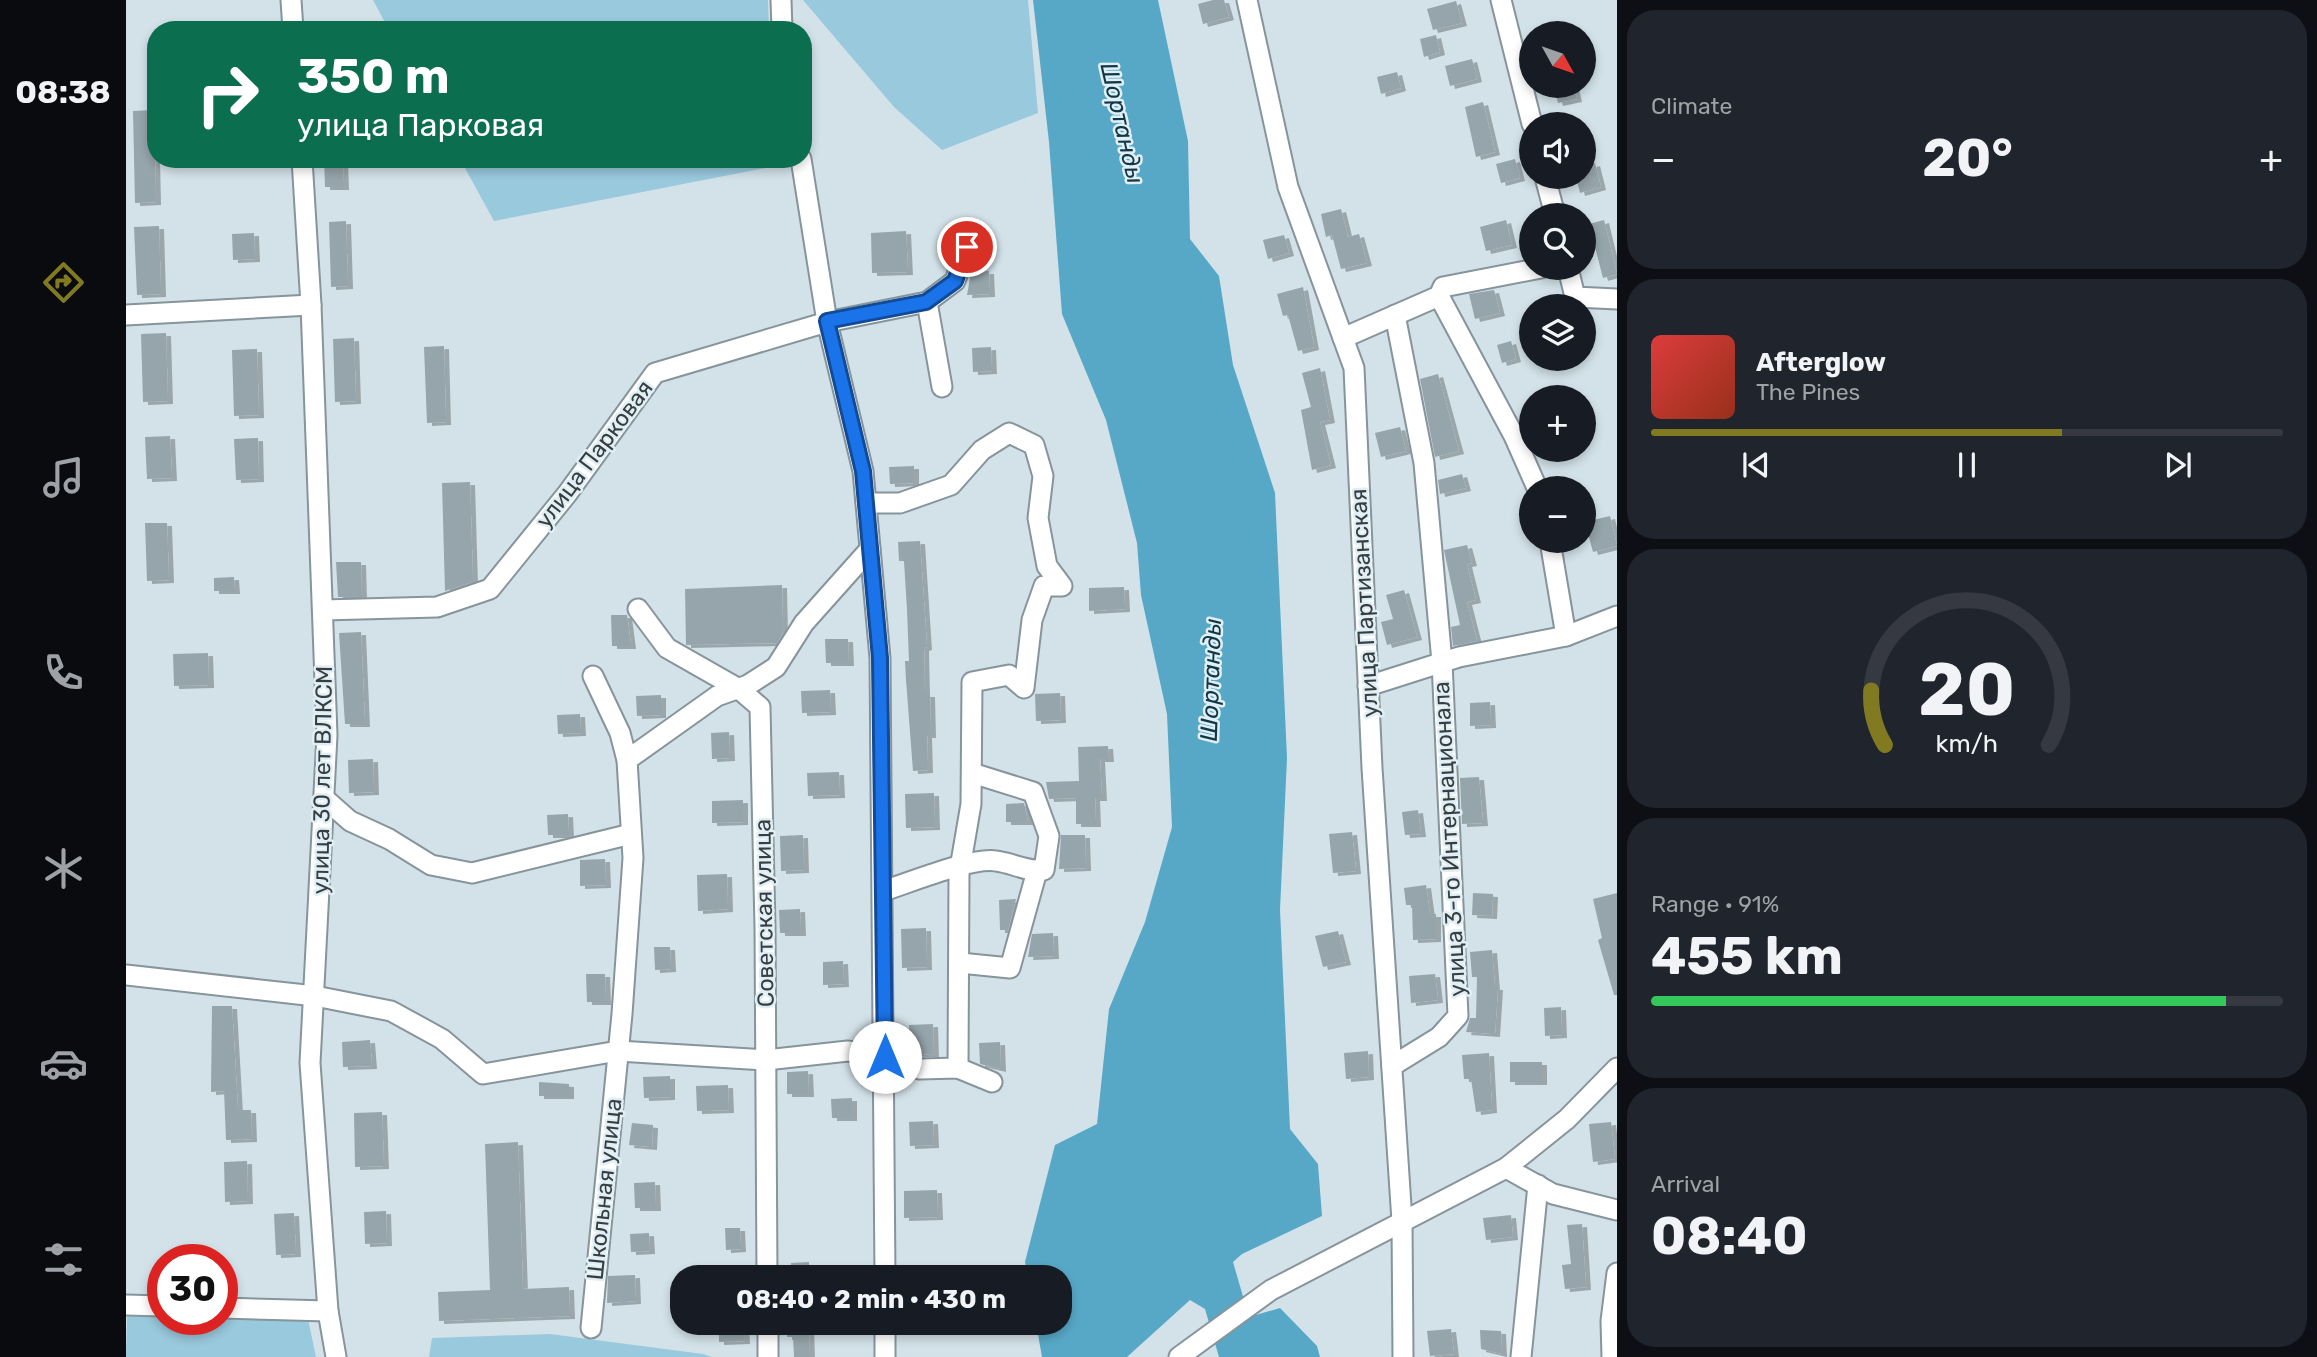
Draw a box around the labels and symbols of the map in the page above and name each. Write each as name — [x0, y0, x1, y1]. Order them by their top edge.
north arrow — [1519, 21, 1596, 98]
water label: Шортанды — [1095, 60, 1149, 186]
pin — [937, 217, 997, 277]
street label: улица Парковая — [529, 375, 659, 533]
street label: улица Партизанская — [1344, 488, 1384, 718]
water label: Шортанды — [1195, 618, 1227, 742]
street label: улица 30 лет ВЛКСМ — [306, 666, 338, 894]
street label: улица 3-го Интернационала — [1427, 681, 1471, 997]
street label: Советская улица — [748, 819, 780, 1007]
position arrow — [848, 1020, 922, 1094]
street label: Школьная улица — [581, 1097, 627, 1281]
speed limit sign: 30 — [147, 1244, 238, 1335]

